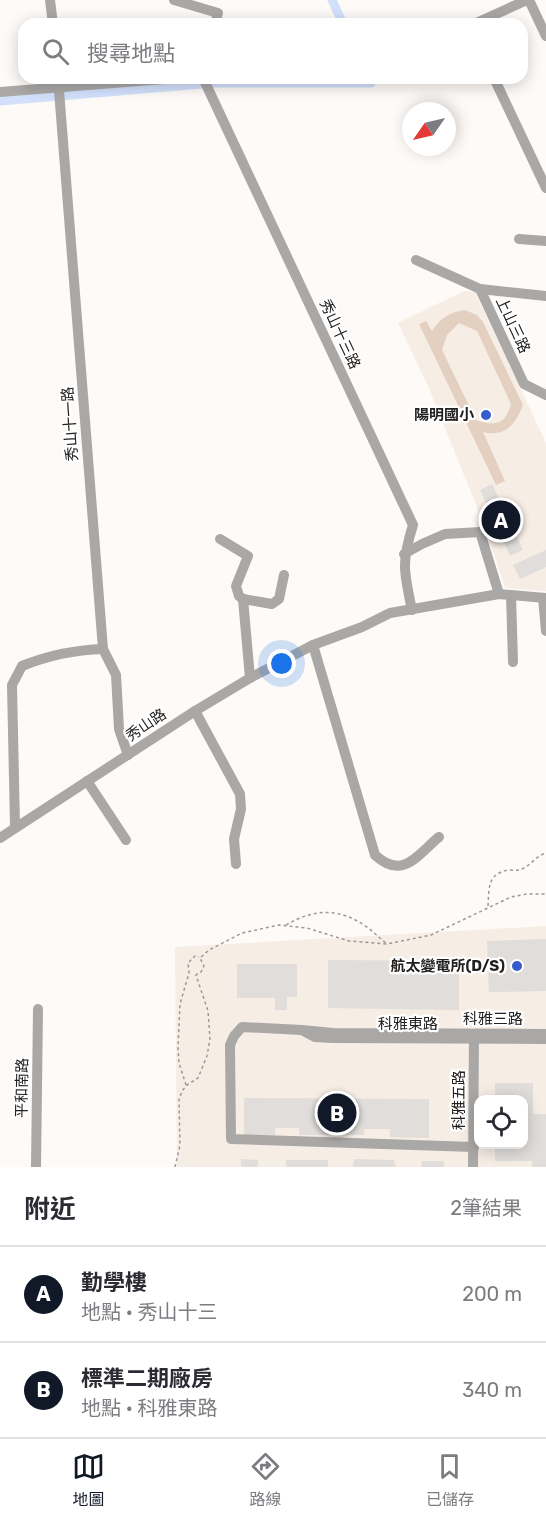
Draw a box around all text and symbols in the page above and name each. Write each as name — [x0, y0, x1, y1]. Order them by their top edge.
search box — [18, 18, 528, 84]
icon: search — [39, 35, 72, 68]
text: 搜尋地點 — [87, 40, 175, 67]
north arrow — [402, 102, 456, 156]
street label: 上山三路 — [492, 294, 534, 356]
street label: 秀山十三路 — [316, 296, 364, 372]
street label: 秀山十一路 — [58, 386, 82, 462]
place label: 陽明國小 — [414, 406, 475, 424]
marker: 陽明國小 — [479, 408, 493, 422]
pin: A — [482, 498, 520, 542]
your location — [267, 649, 296, 678]
street label: 秀山路 — [122, 705, 170, 745]
place label: 航太變電所(D/S) — [390, 957, 505, 975]
marker: 航太變電所(D/S) — [510, 959, 524, 973]
street label: 科雅三路 — [463, 1010, 523, 1028]
street label: 科雅東路 — [378, 1015, 438, 1033]
street label: 平和南路 — [12, 1058, 32, 1118]
street label: 科雅五路 — [450, 1070, 468, 1130]
pin: B — [318, 1090, 356, 1136]
map controls — [474, 1095, 528, 1149]
button: locate — [474, 1095, 528, 1149]
text: 附近 — [24, 1194, 76, 1225]
text: 2筆結果 — [450, 1196, 522, 1220]
text: 勤學樓 — [81, 1269, 147, 1296]
text: A — [36, 1282, 51, 1306]
text: 200 m — [462, 1282, 522, 1306]
text: 地點 · 秀山十三 — [81, 1300, 217, 1324]
text: 標準二期廠房 — [81, 1365, 213, 1392]
text: B — [36, 1378, 51, 1402]
text: 340 m — [462, 1378, 522, 1402]
text: 地點 · 科雅東路 — [81, 1396, 217, 1420]
tab: 地圖 — [72, 1450, 105, 1510]
tab: 路線 — [249, 1450, 282, 1510]
tab: 已儲存 — [426, 1450, 474, 1510]

